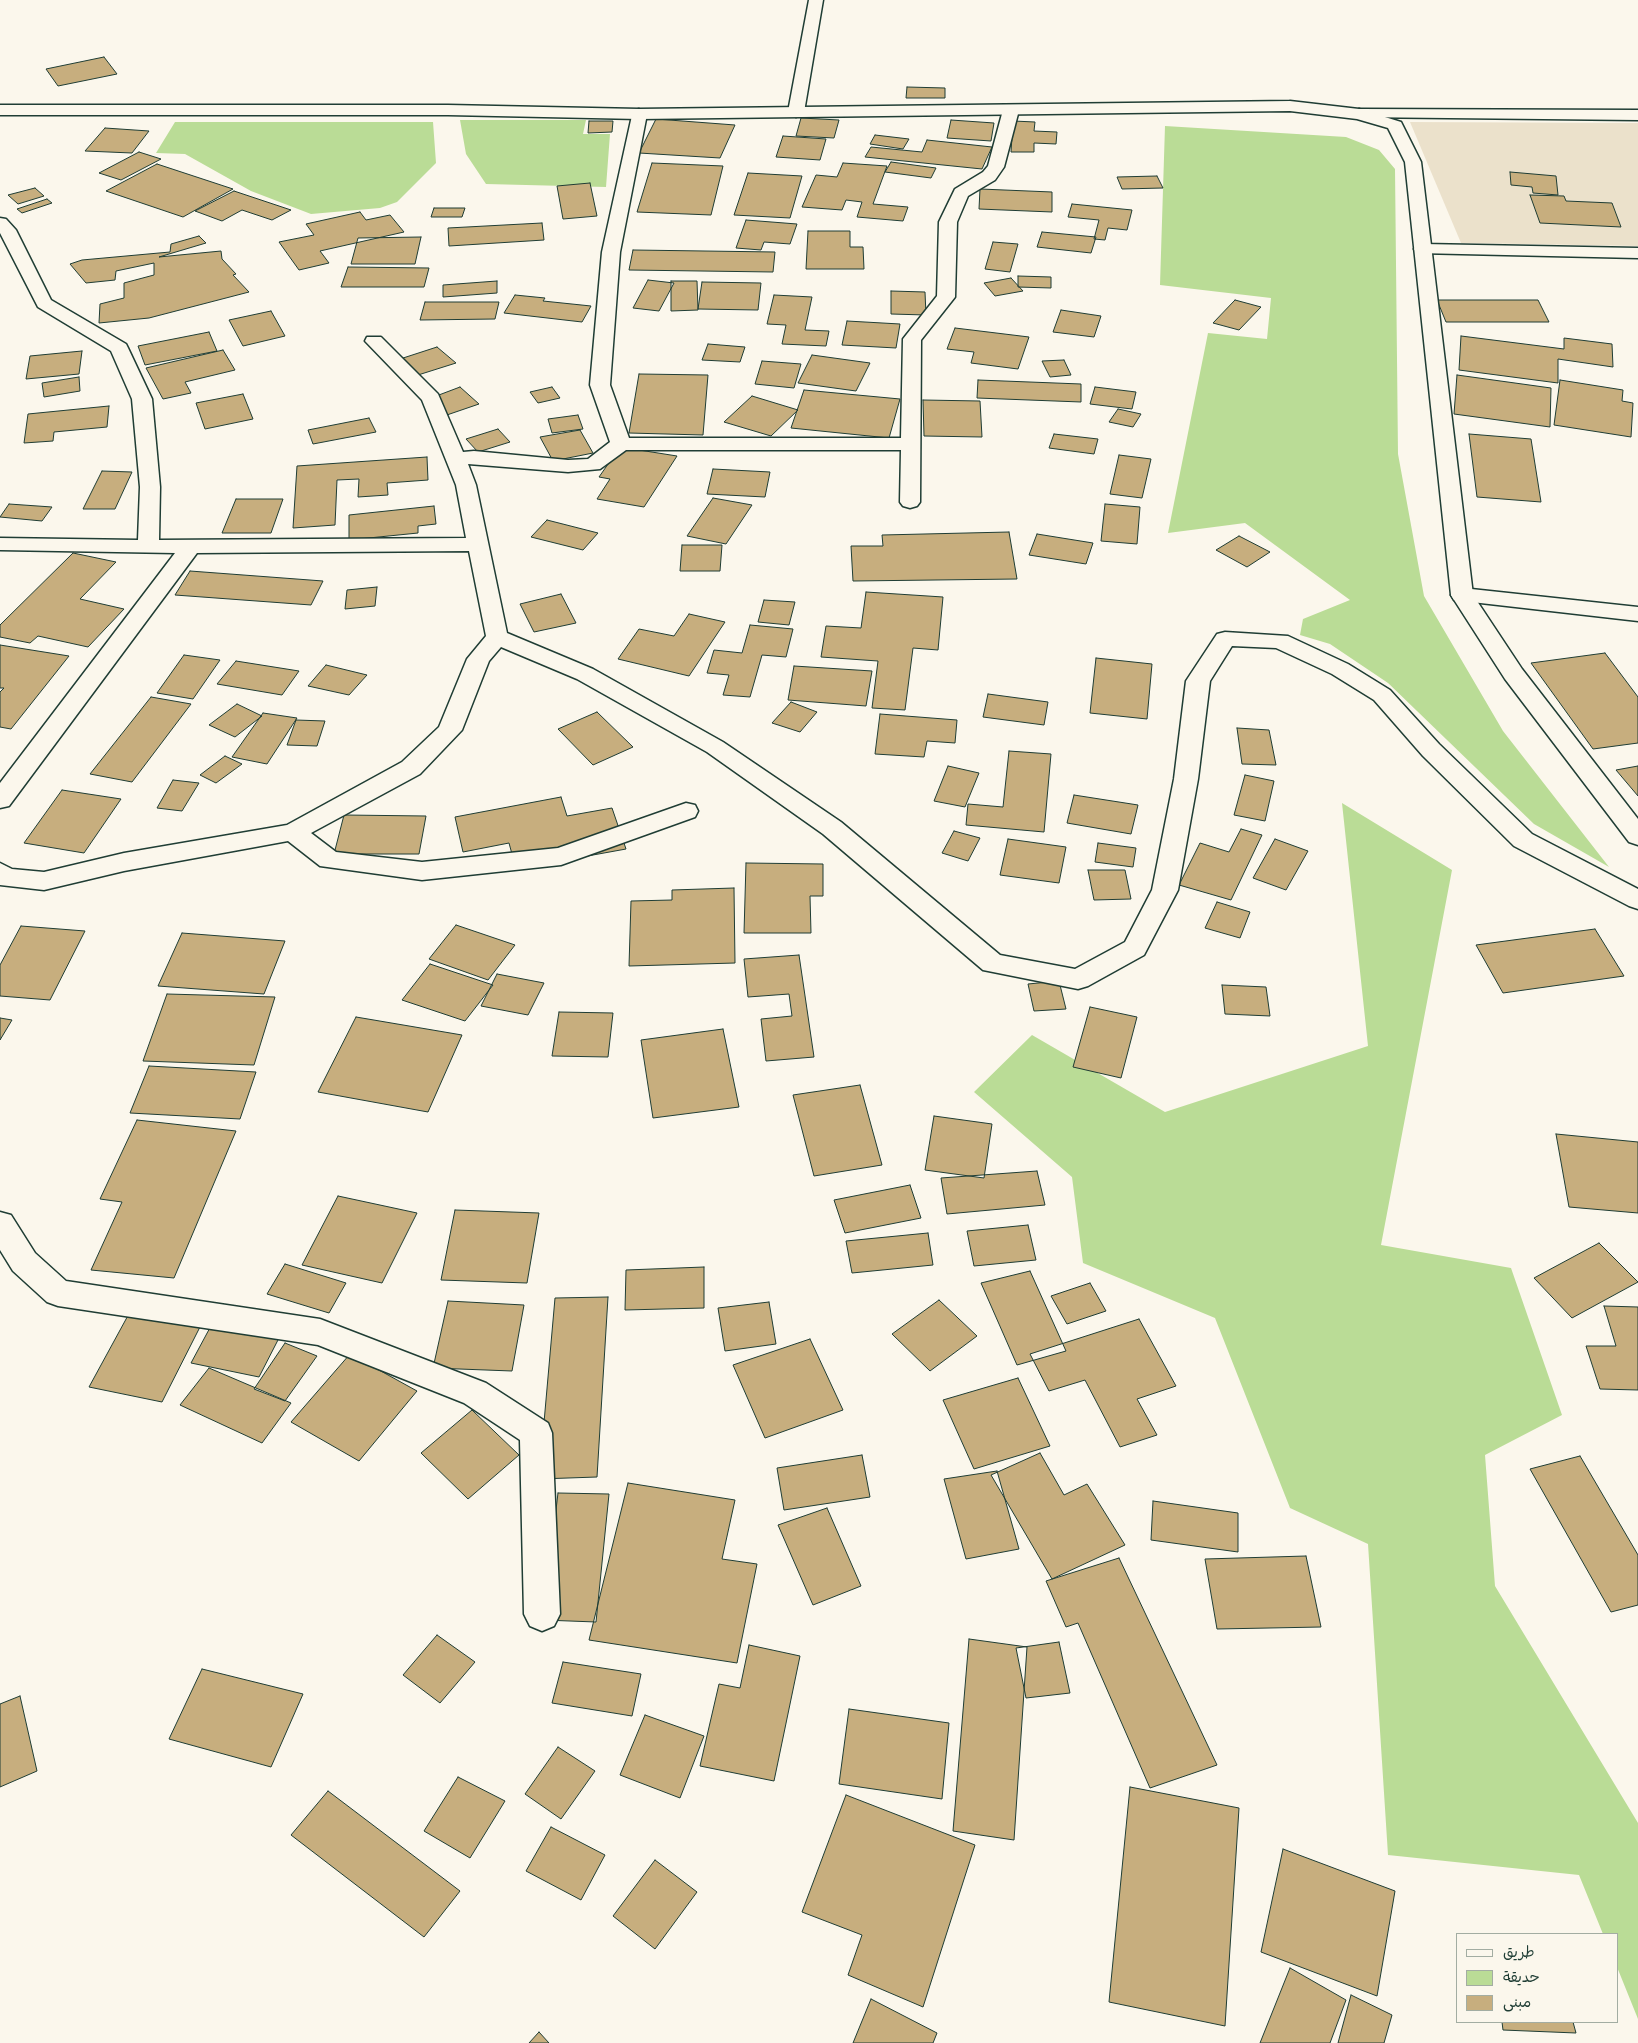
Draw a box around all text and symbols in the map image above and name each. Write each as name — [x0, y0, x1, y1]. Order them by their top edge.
legend — [1456, 1933, 1618, 2023]
text: طريق — [1503, 1943, 1535, 1965]
text: حديقة — [1503, 1968, 1540, 1990]
text: مبنى — [1503, 1993, 1531, 2015]

